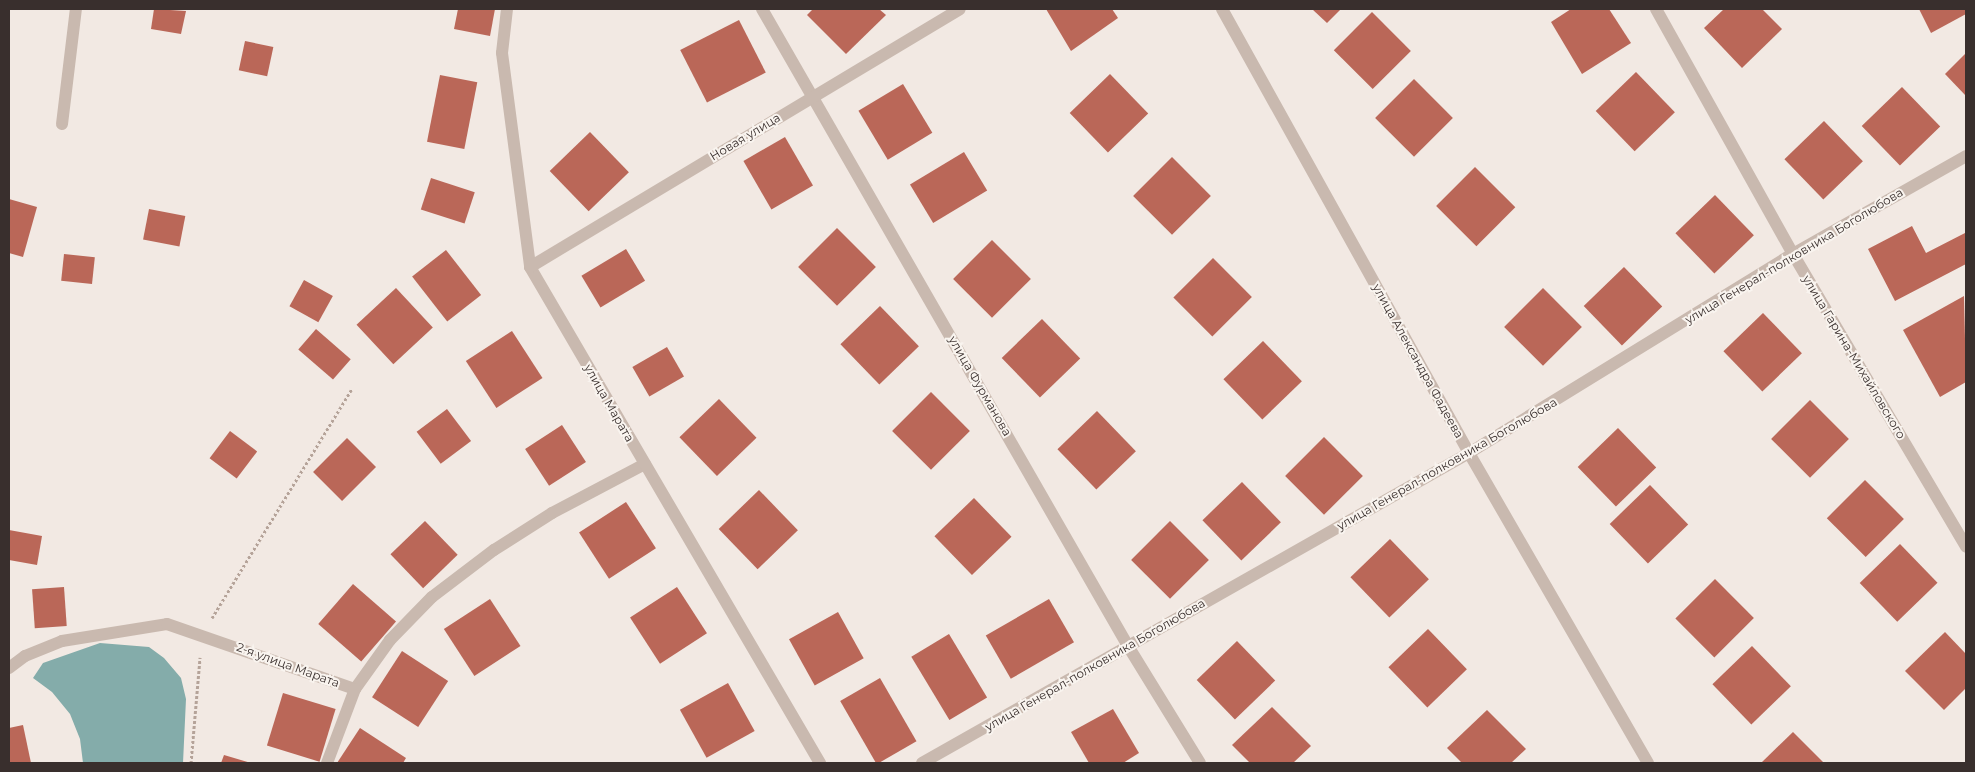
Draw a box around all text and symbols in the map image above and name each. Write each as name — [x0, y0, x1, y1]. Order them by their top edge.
street label: Новая улица — [707, 110, 783, 164]
street label: улица Генерал-полковника Боголюбова — [1682, 185, 1906, 327]
street label: улица Гарина-Михайловского — [1799, 273, 1909, 441]
street label: улица Александра Фадеева — [1369, 281, 1467, 441]
street label: улица Фурманова — [946, 333, 1014, 439]
street label: улица Марата — [581, 362, 637, 444]
street label: улица Генерал-полковника Боголюбова — [1334, 395, 1560, 533]
street label: улица Генерал-полковника Боголюбова — [982, 596, 1208, 734]
street label: 2-я улица Марата — [235, 640, 341, 690]

